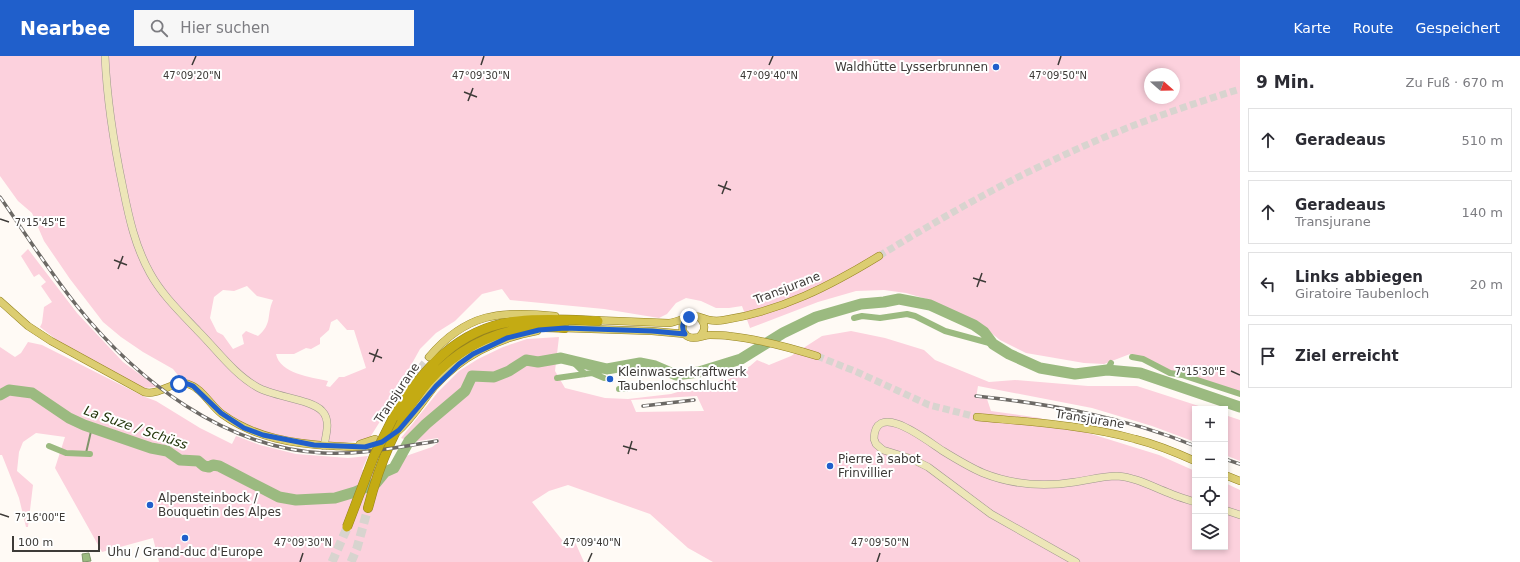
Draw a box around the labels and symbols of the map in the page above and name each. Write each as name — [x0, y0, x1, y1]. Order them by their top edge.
place label: Waldhütte Lysserbrunnen — [835, 60, 988, 74]
marker: Waldhütte Lysserbrunnen — [991, 62, 1001, 72]
north arrow — [1144, 68, 1180, 104]
text: 47°09'20"N — [163, 70, 221, 81]
text: 47°09'30"N — [452, 70, 510, 81]
text: 47°09'40"N — [740, 70, 798, 81]
text: 47°09'50"N — [1029, 70, 1087, 81]
text: 7°15'45"E — [15, 217, 65, 228]
street label: Transjurane — [751, 269, 822, 307]
route end — [680, 308, 698, 326]
street label: Transjurane — [371, 360, 422, 427]
place label: Kleinwasserkraftwerk Taubenlochschlucht — [617, 365, 747, 393]
text: 7°15'30"E — [1175, 366, 1225, 377]
marker: Kleinwasserkraftwerk Taubenlochschlucht — [605, 374, 615, 384]
route start — [170, 375, 188, 393]
water label: La Suze / Schüss — [82, 403, 190, 452]
street label: Transjurane — [1053, 406, 1126, 431]
place label: Pierre à sabot Frinvillier — [838, 452, 921, 480]
marker: Pierre à sabot Frinvillier — [825, 461, 835, 471]
place label: Alpensteinbock / Bouquetin des Alpes — [158, 491, 281, 519]
marker: Alpensteinbock / Bouquetin des Alpes — [145, 500, 155, 510]
text: 7°16'00"E — [15, 512, 65, 523]
marker: Uhu / Grand-duc d'Europe — [180, 533, 190, 543]
scale bar — [12, 534, 100, 553]
text: 47°09'30"N — [274, 537, 332, 548]
text: 47°09'40"N — [563, 537, 621, 548]
text: 47°09'50"N — [851, 537, 909, 548]
place label: Uhu / Grand-duc d'Europe — [107, 545, 263, 559]

